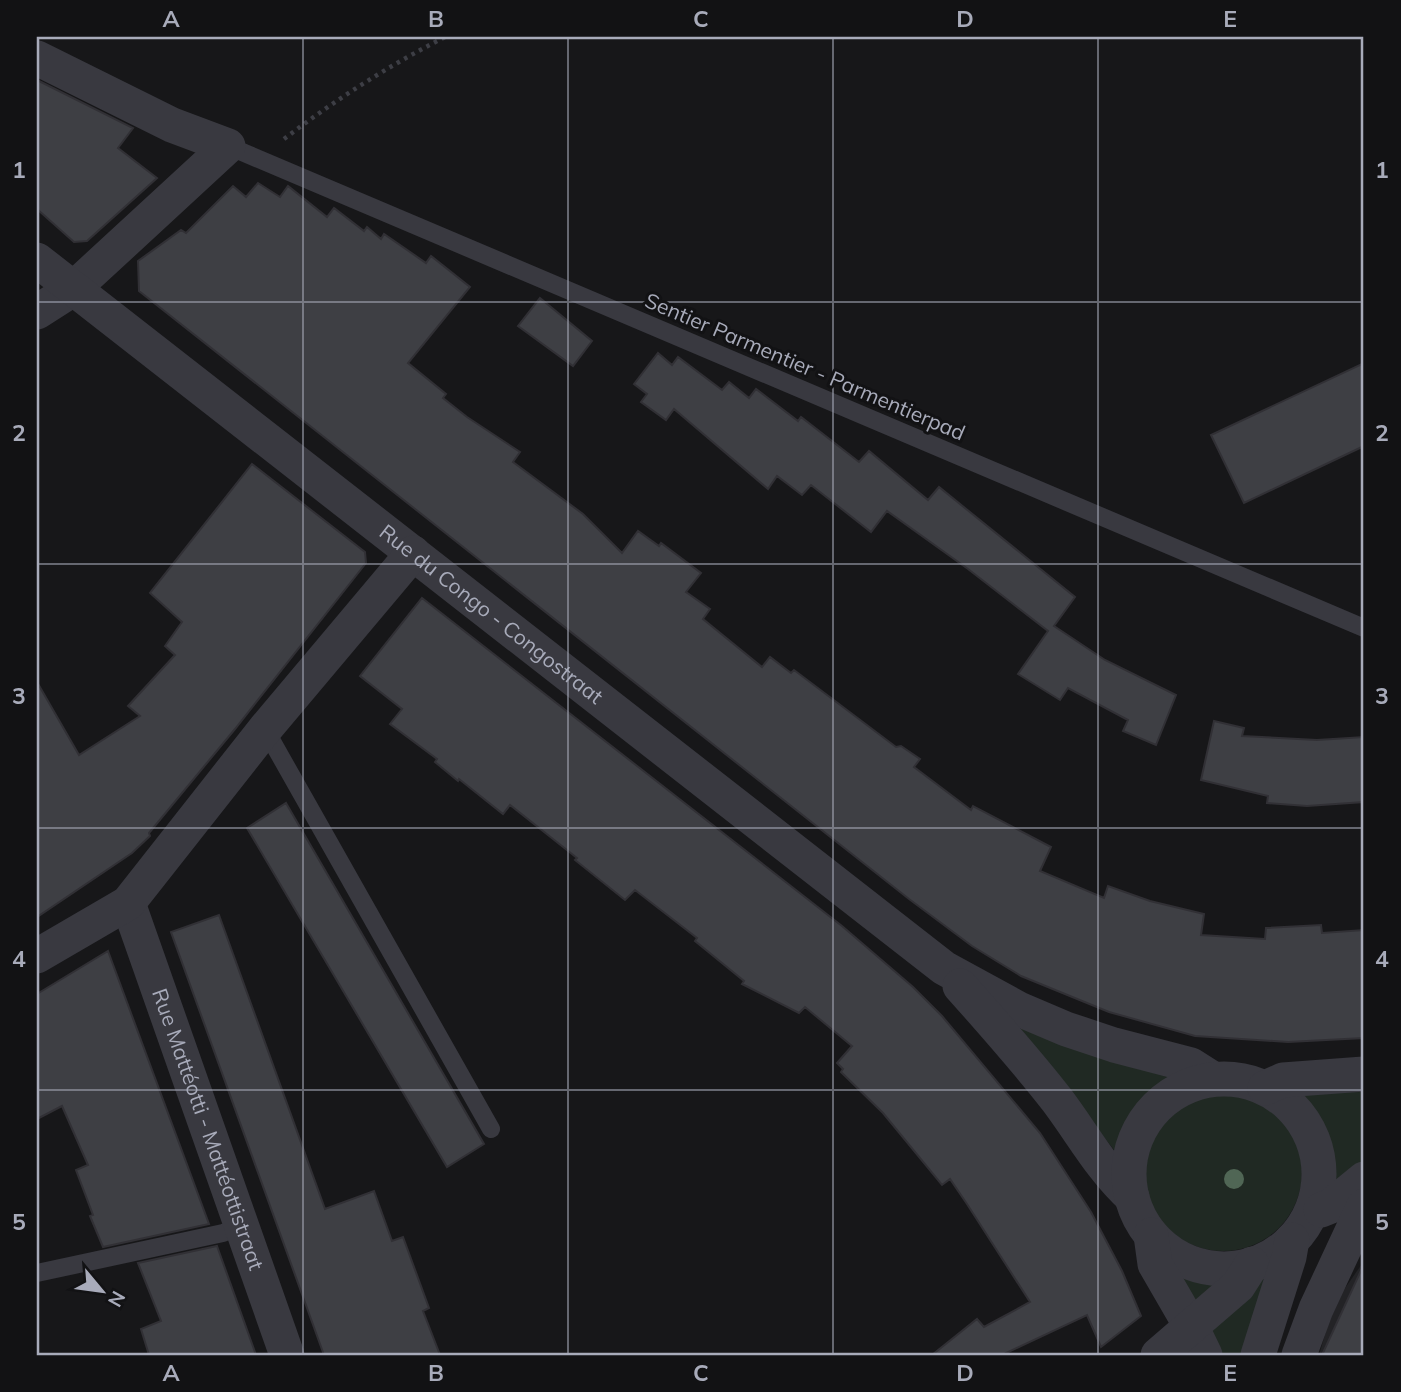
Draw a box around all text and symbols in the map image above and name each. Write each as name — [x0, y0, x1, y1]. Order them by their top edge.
text: A — [162, 4, 180, 33]
text: B — [428, 4, 444, 33]
text: C — [693, 4, 709, 33]
text: D — [956, 4, 974, 33]
text: E — [1223, 4, 1237, 33]
text: 1 — [12, 155, 26, 184]
text: 1 — [1375, 155, 1389, 184]
street label: Sentier Parmentier - Parmentierpad — [641, 287, 969, 446]
text: 2 — [12, 418, 26, 447]
text: 2 — [1375, 418, 1389, 447]
street label: Rue du Congo - Congostraat — [375, 518, 609, 709]
text: 3 — [12, 681, 26, 710]
text: 3 — [1375, 681, 1389, 710]
text: 4 — [12, 944, 26, 973]
text: 4 — [1375, 944, 1389, 973]
street label: Rue Mattéotti - Mattéottistraat — [147, 985, 270, 1273]
text: 5 — [12, 1207, 26, 1236]
text: 5 — [1375, 1207, 1389, 1236]
north arrow — [66, 1256, 136, 1326]
text: N — [103, 1287, 131, 1311]
text: A — [162, 1358, 180, 1387]
text: B — [428, 1358, 444, 1387]
text: C — [693, 1358, 709, 1387]
text: D — [956, 1358, 974, 1387]
text: E — [1223, 1358, 1237, 1387]

